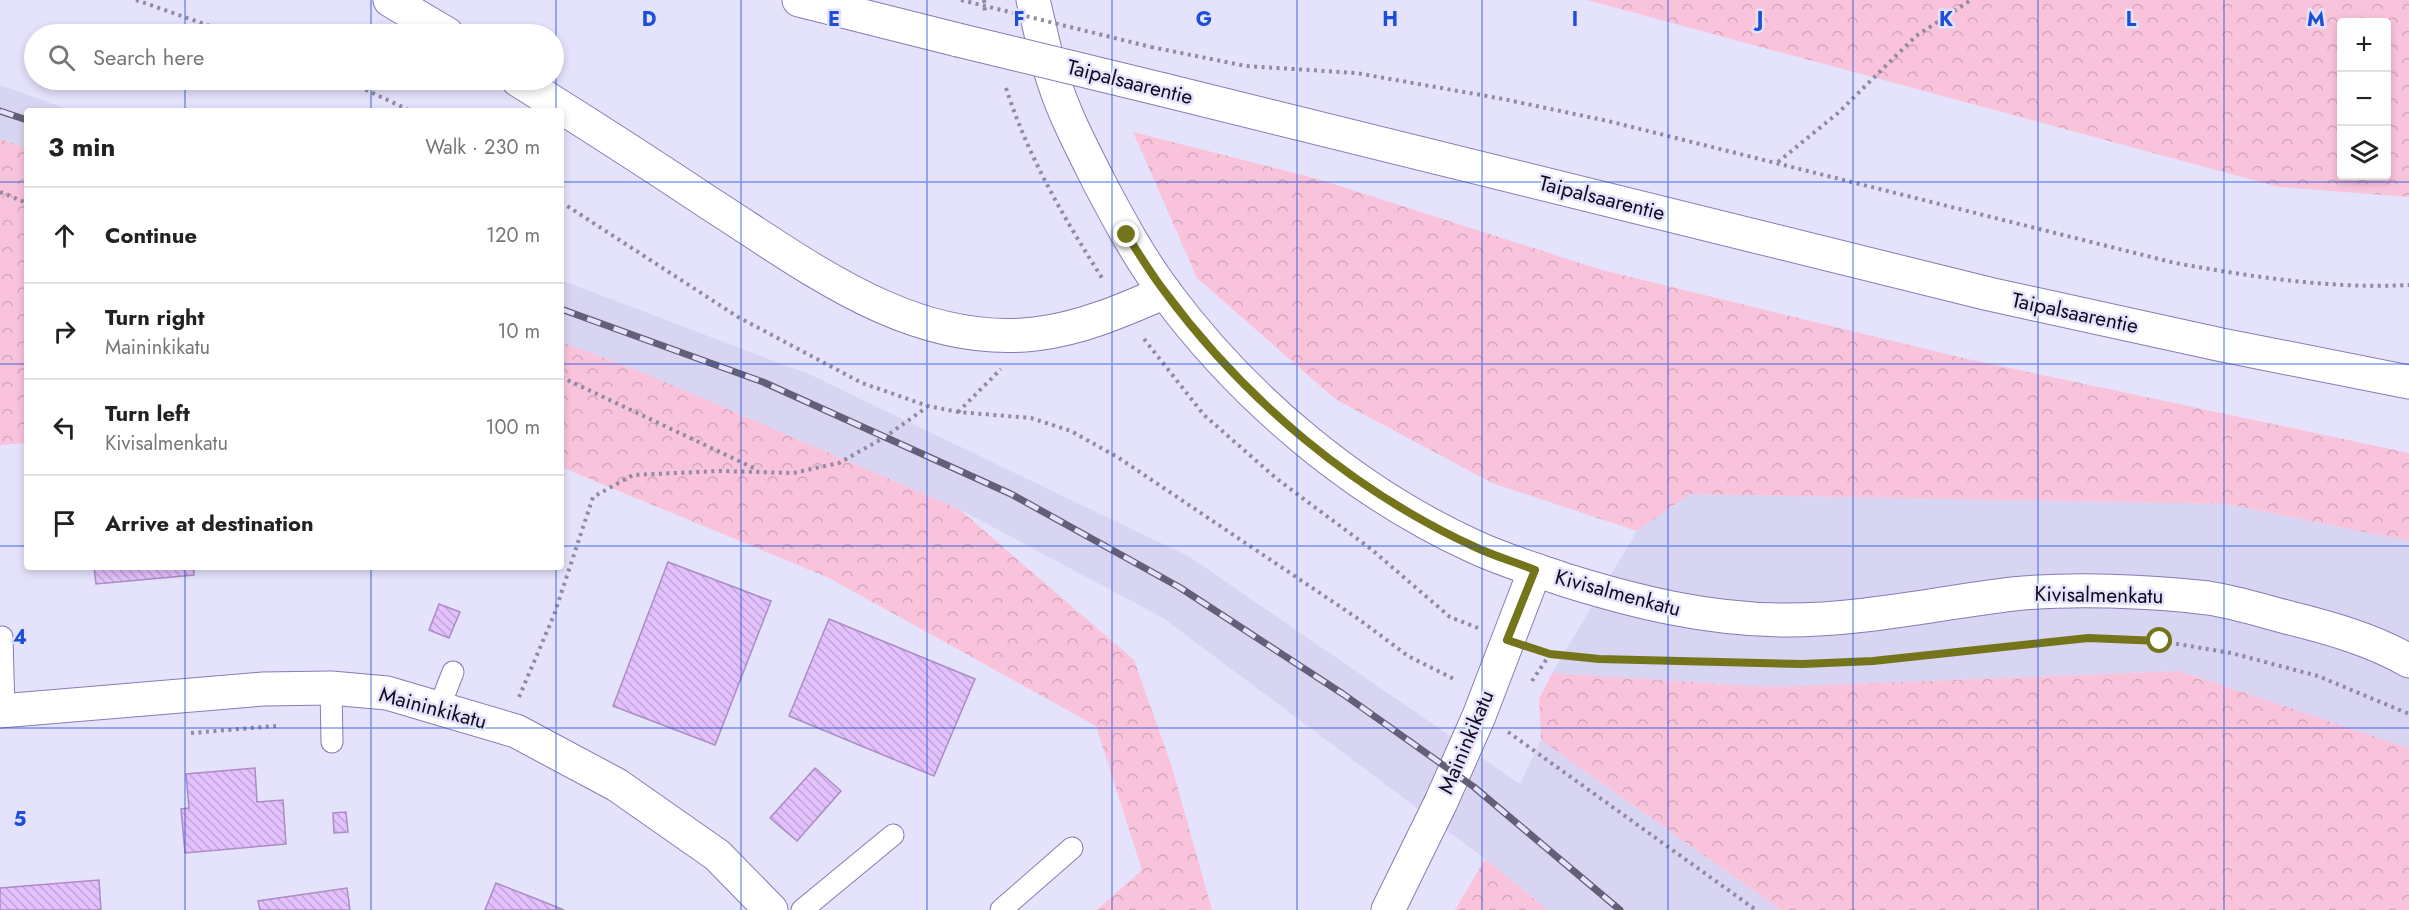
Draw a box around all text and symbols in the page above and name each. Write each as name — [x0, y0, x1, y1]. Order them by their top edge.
text: D — [642, 5, 656, 34]
text: E — [828, 5, 840, 34]
text: F — [1013, 5, 1025, 34]
text: G — [1196, 5, 1212, 34]
text: H — [1382, 5, 1398, 34]
text: I — [1572, 5, 1578, 34]
text: J — [1753, 5, 1763, 34]
text: K — [1939, 5, 1953, 34]
text: L — [2126, 5, 2137, 34]
text: M — [2307, 5, 2325, 34]
map controls — [2337, 18, 2391, 180]
button: + — [2337, 18, 2391, 72]
search box — [24, 24, 564, 90]
icon: search — [45, 41, 78, 74]
text: Search here — [93, 41, 204, 73]
street label: Taipalsaarentie — [1064, 52, 1196, 112]
button: − — [2337, 72, 2391, 126]
button: layers — [2337, 126, 2391, 180]
text: 3 min — [48, 128, 115, 166]
text: Walk · 230 m — [425, 133, 540, 162]
street label: Taipalsaarentie — [1536, 168, 1668, 228]
icon: ahead — [48, 219, 81, 252]
text: Continue — [105, 219, 197, 251]
text: 120 m — [486, 221, 540, 250]
route end — [1113, 221, 1139, 247]
street label: Taipalsaarentie — [2009, 285, 2141, 341]
text: Turn right — [105, 301, 205, 333]
icon: right — [48, 315, 81, 348]
text: 10 m — [497, 317, 540, 346]
text: Maininkikatu — [105, 333, 210, 362]
text: Turn left — [105, 397, 190, 429]
icon: left — [48, 411, 81, 444]
text: 100 m — [485, 413, 540, 442]
text: Kivisalmenkatu — [105, 429, 228, 458]
icon: arrive — [48, 507, 81, 540]
text: Arrive at destination — [105, 507, 314, 539]
street label: Kivisalmenkatu — [1552, 562, 1684, 624]
street label: Kivisalmenkatu — [2034, 579, 2164, 611]
text: 4 — [13, 623, 27, 652]
route start — [2146, 627, 2172, 653]
street label: Maininkikatu — [376, 679, 490, 737]
street label: Maininkikatu — [1431, 685, 1501, 799]
text: 5 — [14, 805, 27, 834]

